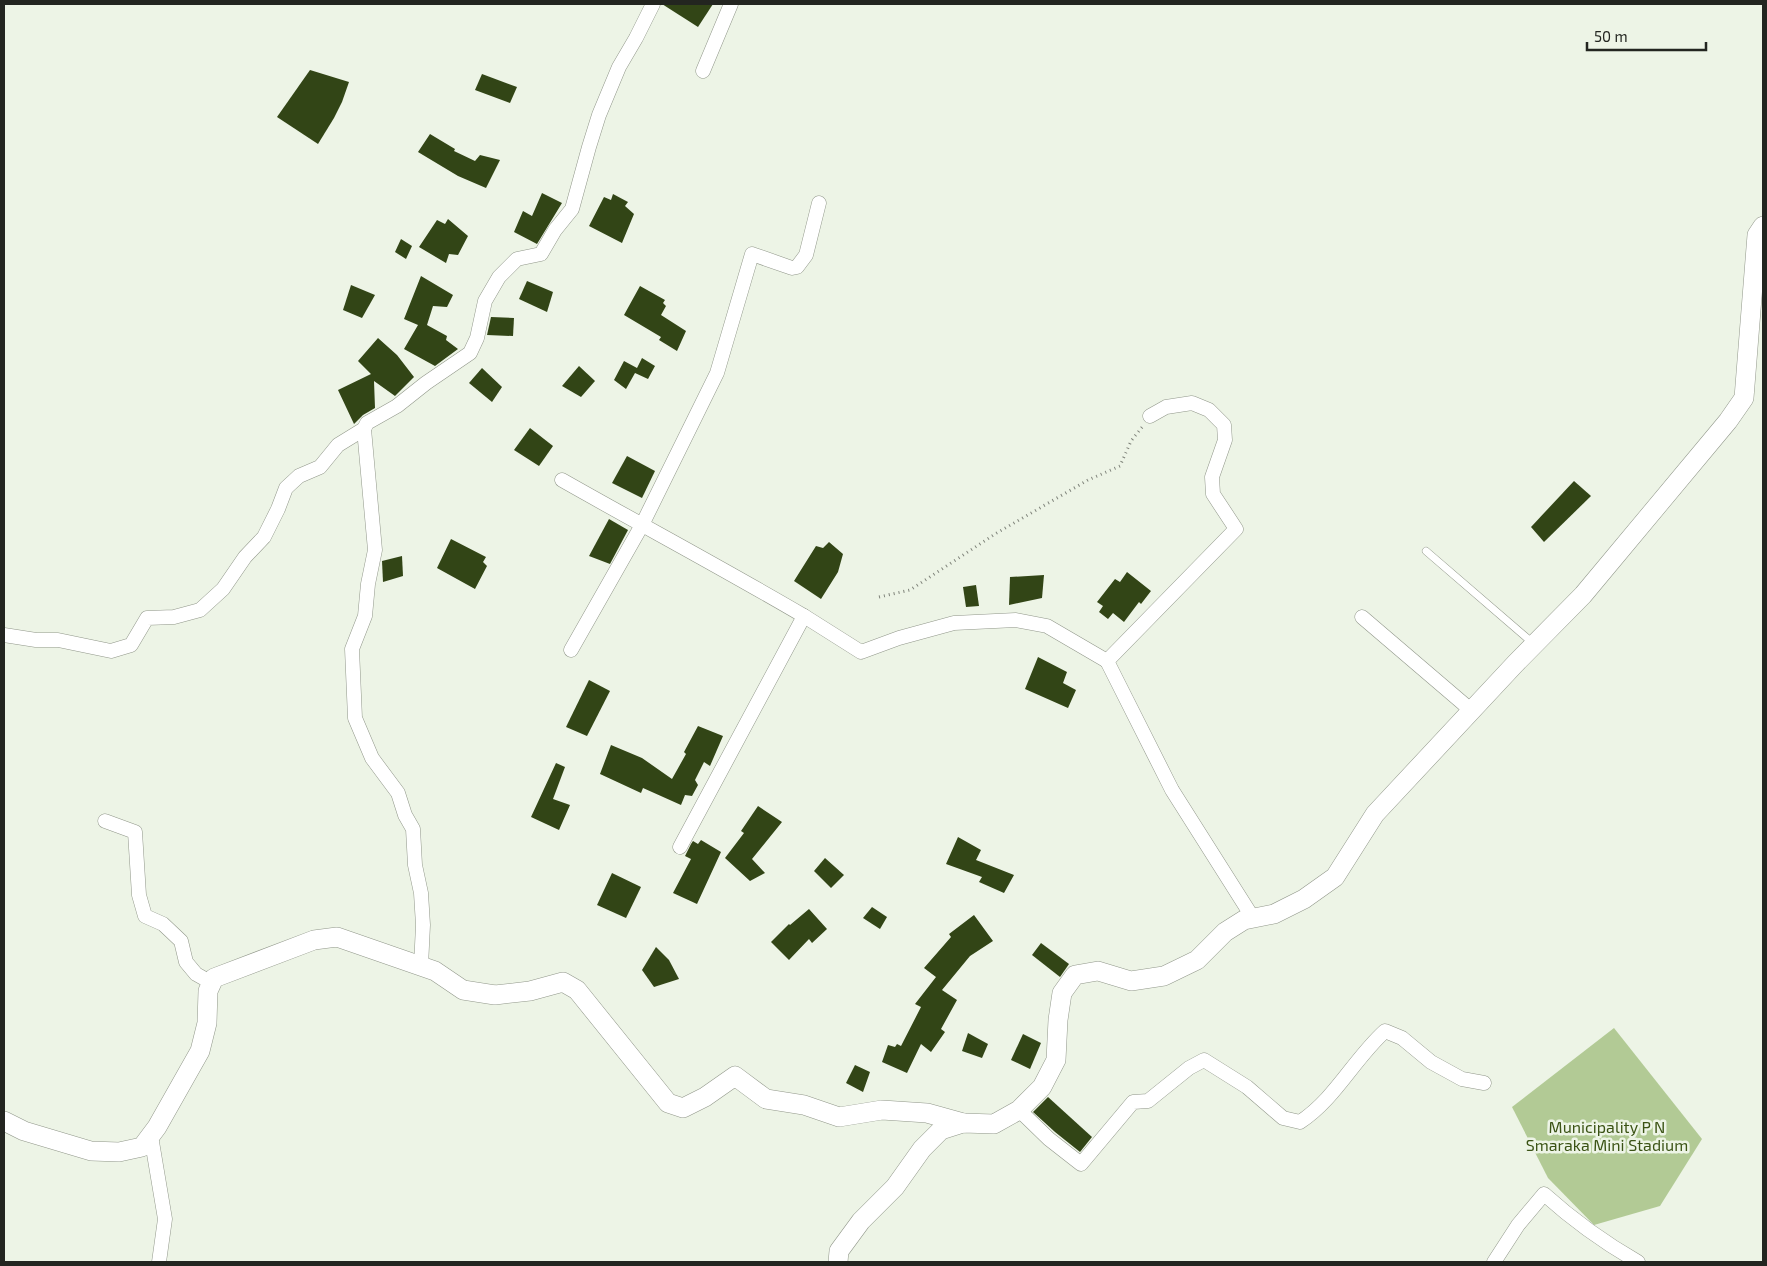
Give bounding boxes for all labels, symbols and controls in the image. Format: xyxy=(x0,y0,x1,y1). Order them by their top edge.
scale bar xyxy=(1587,20,1706,52)
text: 50 m xyxy=(1594,27,1628,45)
park label: Municipality P N Smaraka Mini Stadium xyxy=(1526,1117,1688,1154)

